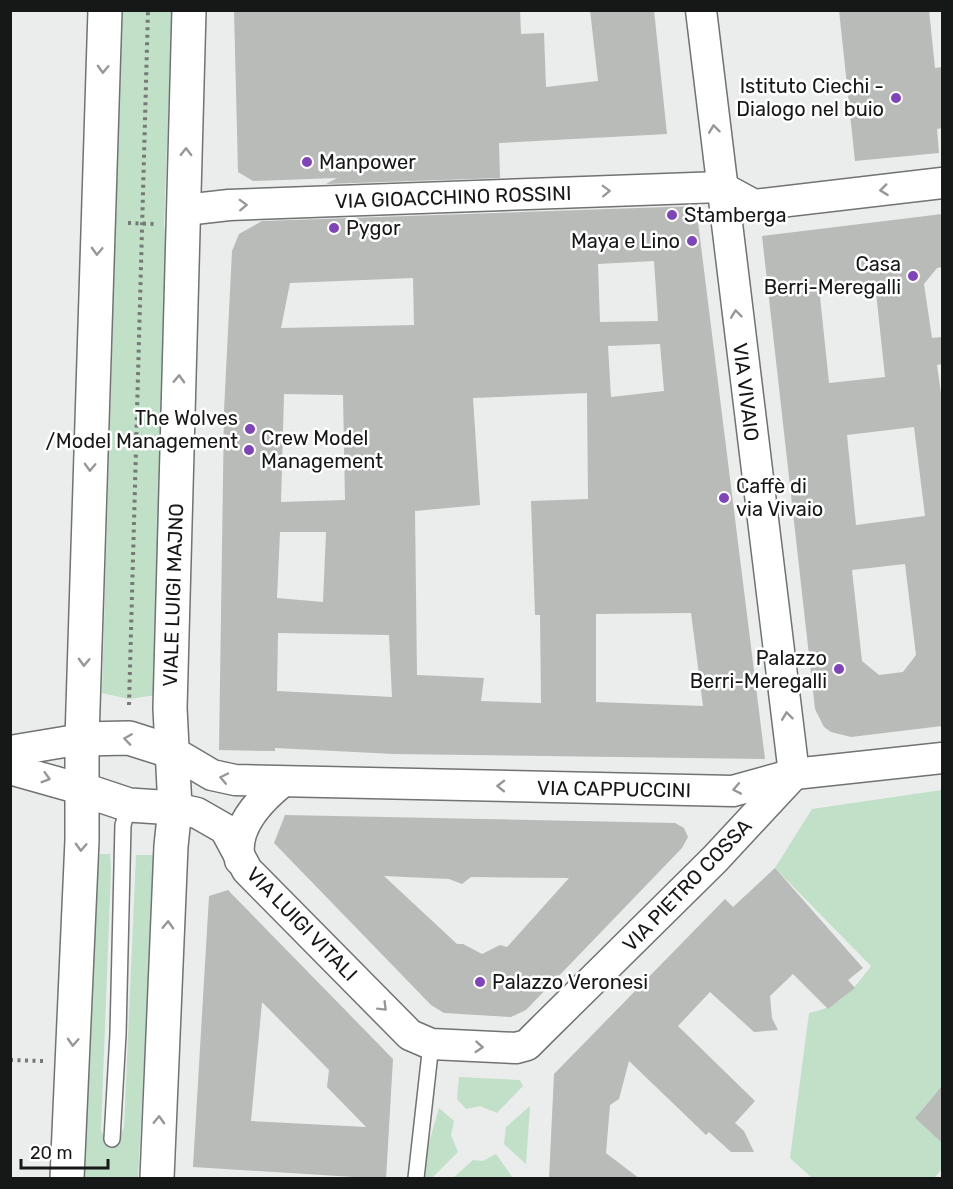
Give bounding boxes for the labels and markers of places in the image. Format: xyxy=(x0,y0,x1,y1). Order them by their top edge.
place label: Istituto Ciechi - Dialogo nel buio xyxy=(736,74,884,121)
marker: Istituto Ciechi - Dialogo nel buio xyxy=(889,91,903,105)
place label: Manpower xyxy=(319,150,416,174)
marker: Manpower xyxy=(300,155,314,169)
place label: Stamberga xyxy=(684,203,787,227)
marker: Stamberga xyxy=(665,208,679,222)
place label: Pygor xyxy=(346,216,401,240)
marker: Pygor xyxy=(327,221,341,235)
place label: Maya e Lino xyxy=(571,229,680,253)
marker: Maya e Lino xyxy=(685,234,699,248)
place label: Casa Berri-Meregalli xyxy=(764,252,901,299)
marker: Casa Berri-Meregalli xyxy=(906,269,920,283)
place label: The Wolves /Model Management xyxy=(45,406,238,453)
marker: The Wolves /Model Management xyxy=(243,422,257,436)
place label: Crew Model Management xyxy=(261,426,383,473)
marker: Crew Model Management xyxy=(242,443,256,457)
place label: Caffè di via Vivaio xyxy=(736,474,823,521)
marker: Caffè di via Vivaio xyxy=(717,491,731,505)
place label: Palazzo Berri-Meregalli xyxy=(690,646,827,693)
marker: Palazzo Berri-Meregalli xyxy=(832,662,846,676)
place label: Palazzo Veronesi xyxy=(492,970,648,994)
marker: Palazzo Veronesi xyxy=(473,975,487,989)

